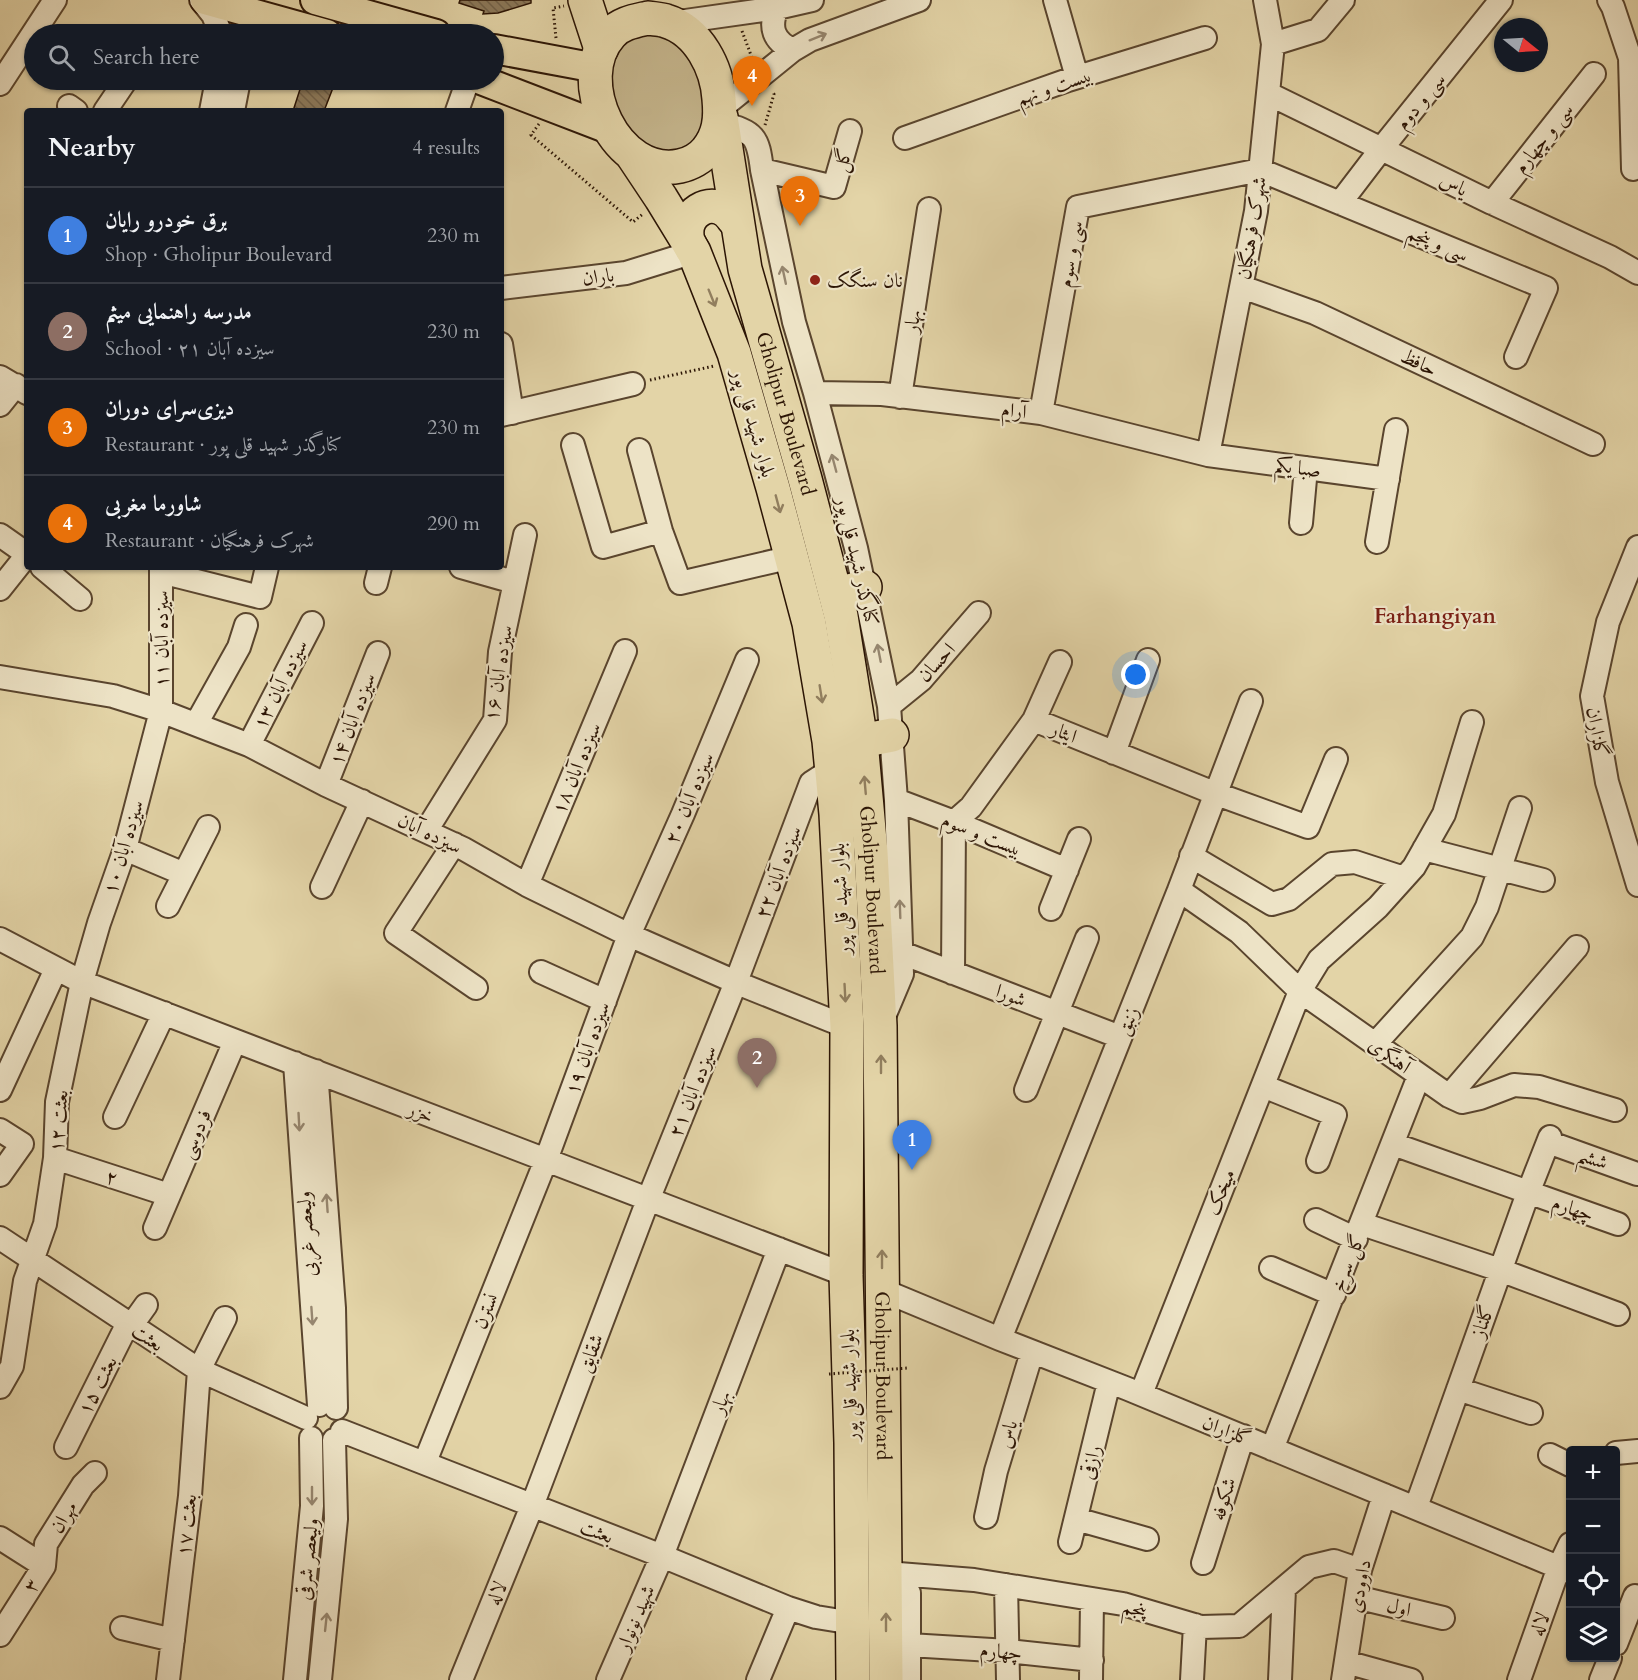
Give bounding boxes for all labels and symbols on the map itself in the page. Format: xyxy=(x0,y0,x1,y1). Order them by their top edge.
north arrow xyxy=(1494,18,1548,72)
one-way arrow xyxy=(808,31,826,42)
pin: 4 xyxy=(732,57,771,106)
street label: بیست و نهم xyxy=(1013,61,1097,117)
street label: سی و دوم xyxy=(1389,67,1455,138)
street label: سی و چهارم xyxy=(1507,97,1583,182)
street label: گل xyxy=(826,145,859,175)
street label: یاس xyxy=(1435,166,1474,203)
street label: شهرک فرهنگیان xyxy=(1230,175,1273,282)
pin: 3 xyxy=(780,176,820,226)
street label: سی و سوم xyxy=(1051,218,1094,290)
street label: سی و پنجم xyxy=(1401,218,1473,273)
street label: باران xyxy=(580,261,616,292)
one-way arrow xyxy=(777,265,789,284)
place label: نان سنگک xyxy=(827,267,903,294)
marker: نان سنگک xyxy=(808,273,822,287)
one-way arrow xyxy=(707,289,718,307)
street label: بهار xyxy=(897,308,928,337)
street label: Gholipur Boulevard xyxy=(750,329,822,499)
street label: حافظ xyxy=(1396,342,1442,383)
street label: بلوار شهید قلی پور xyxy=(724,364,782,481)
street label: آرام xyxy=(999,396,1031,430)
street label: صبا یکم xyxy=(1272,451,1323,489)
one-way arrow xyxy=(828,454,839,473)
street label: کنارگذر شهید قلی پور xyxy=(828,492,886,629)
one-way arrow xyxy=(772,494,784,513)
street label: سیزده آبان ۱۱ xyxy=(148,590,175,688)
district label: Farhangiyan xyxy=(1374,602,1497,631)
street label: سیزده آبان ۱۶ xyxy=(478,623,519,723)
street label: سیزده آبان ۱۳ xyxy=(246,635,314,734)
street label: احسان xyxy=(911,637,962,688)
one-way arrow xyxy=(873,643,884,663)
your location xyxy=(1121,660,1150,689)
street label: سیزده آبان ۱۴ xyxy=(322,669,382,769)
one-way arrow xyxy=(816,684,827,703)
street label: گلزاران xyxy=(1580,705,1615,759)
street label: ایثار xyxy=(1045,714,1081,750)
street label: سیزده آبان ۱۸ xyxy=(545,718,608,818)
street label: سیزده آبان ۲۰ xyxy=(658,748,721,848)
one-way arrow xyxy=(859,776,870,796)
street label: سیزده آبان ‍۱۰ xyxy=(96,797,151,897)
street label: Gholipur Boulevard xyxy=(853,805,890,975)
street label: سیزده آبان xyxy=(393,806,466,861)
street label: بیست و سوم xyxy=(936,806,1026,867)
street label: سیزده آبان ۲۲ xyxy=(748,822,808,922)
street label: بلوار شهید قلی پور xyxy=(824,842,858,958)
one-way arrow xyxy=(895,900,906,920)
street label: شورا xyxy=(992,977,1030,1014)
one-way arrow xyxy=(840,982,851,1002)
street label: سیزده آبان ۱۹ xyxy=(558,998,617,1098)
street label: زنبق xyxy=(1110,1003,1145,1040)
street label: آهنگری xyxy=(1363,1031,1419,1082)
pin: 2 xyxy=(738,1038,777,1088)
street label: سیزده آبان ۲۱ xyxy=(662,1041,723,1141)
one-way arrow xyxy=(875,1054,886,1074)
street label: بعثت ۱۲ xyxy=(42,1089,75,1153)
street label: خزر xyxy=(402,1095,438,1130)
street label: فردوسی xyxy=(173,1105,219,1163)
one-way arrow xyxy=(293,1111,304,1131)
pin: 1 xyxy=(892,1120,932,1170)
street label: ششم xyxy=(1572,1141,1612,1182)
street label: ۲ xyxy=(102,1163,122,1192)
street label: میخک xyxy=(1199,1165,1242,1219)
street label: چهارم xyxy=(1547,1189,1597,1232)
street label: ولیعصر غربی xyxy=(290,1190,324,1278)
one-way arrow xyxy=(321,1194,332,1214)
street label: گل سرخ xyxy=(1324,1230,1375,1298)
one-way arrow xyxy=(876,1249,888,1269)
street label: نسترن xyxy=(466,1289,505,1333)
street label: Gholipur Boulevard xyxy=(868,1291,897,1461)
street label: گلناز xyxy=(1463,1301,1501,1343)
one-way arrow xyxy=(307,1306,318,1326)
street label: بعثت xyxy=(126,1317,169,1358)
street label: بلوار شهید قلی پور xyxy=(834,1329,866,1443)
street label: شقایق xyxy=(571,1330,610,1376)
street label: بعثت ۱۵ xyxy=(71,1351,124,1419)
street label: بهار xyxy=(703,1387,737,1420)
street label: گلزاران xyxy=(1198,1408,1255,1452)
street label: یاس xyxy=(991,1416,1025,1451)
street label: رازقی xyxy=(1073,1442,1108,1482)
street label: شکوفه xyxy=(1204,1474,1243,1524)
one-way arrow xyxy=(306,1486,318,1506)
street label: بعثت ۱۷ xyxy=(170,1493,203,1558)
street label: مهران xyxy=(43,1496,84,1538)
street label: بعثت xyxy=(576,1513,617,1550)
street label: ولیعصر شرقی xyxy=(290,1517,325,1602)
street label: داوودی xyxy=(1341,1557,1378,1615)
street label: ۳ xyxy=(17,1573,46,1597)
street label: لاله xyxy=(479,1577,513,1609)
street label: شهید نونوار xyxy=(609,1581,661,1657)
street label: پنجم xyxy=(1118,1592,1152,1630)
street label: اول xyxy=(1384,1592,1414,1623)
street label: لاله xyxy=(1523,1608,1556,1640)
one-way arrow xyxy=(321,1612,332,1632)
one-way arrow xyxy=(880,1612,892,1632)
street label: چهارم xyxy=(978,1636,1023,1671)

